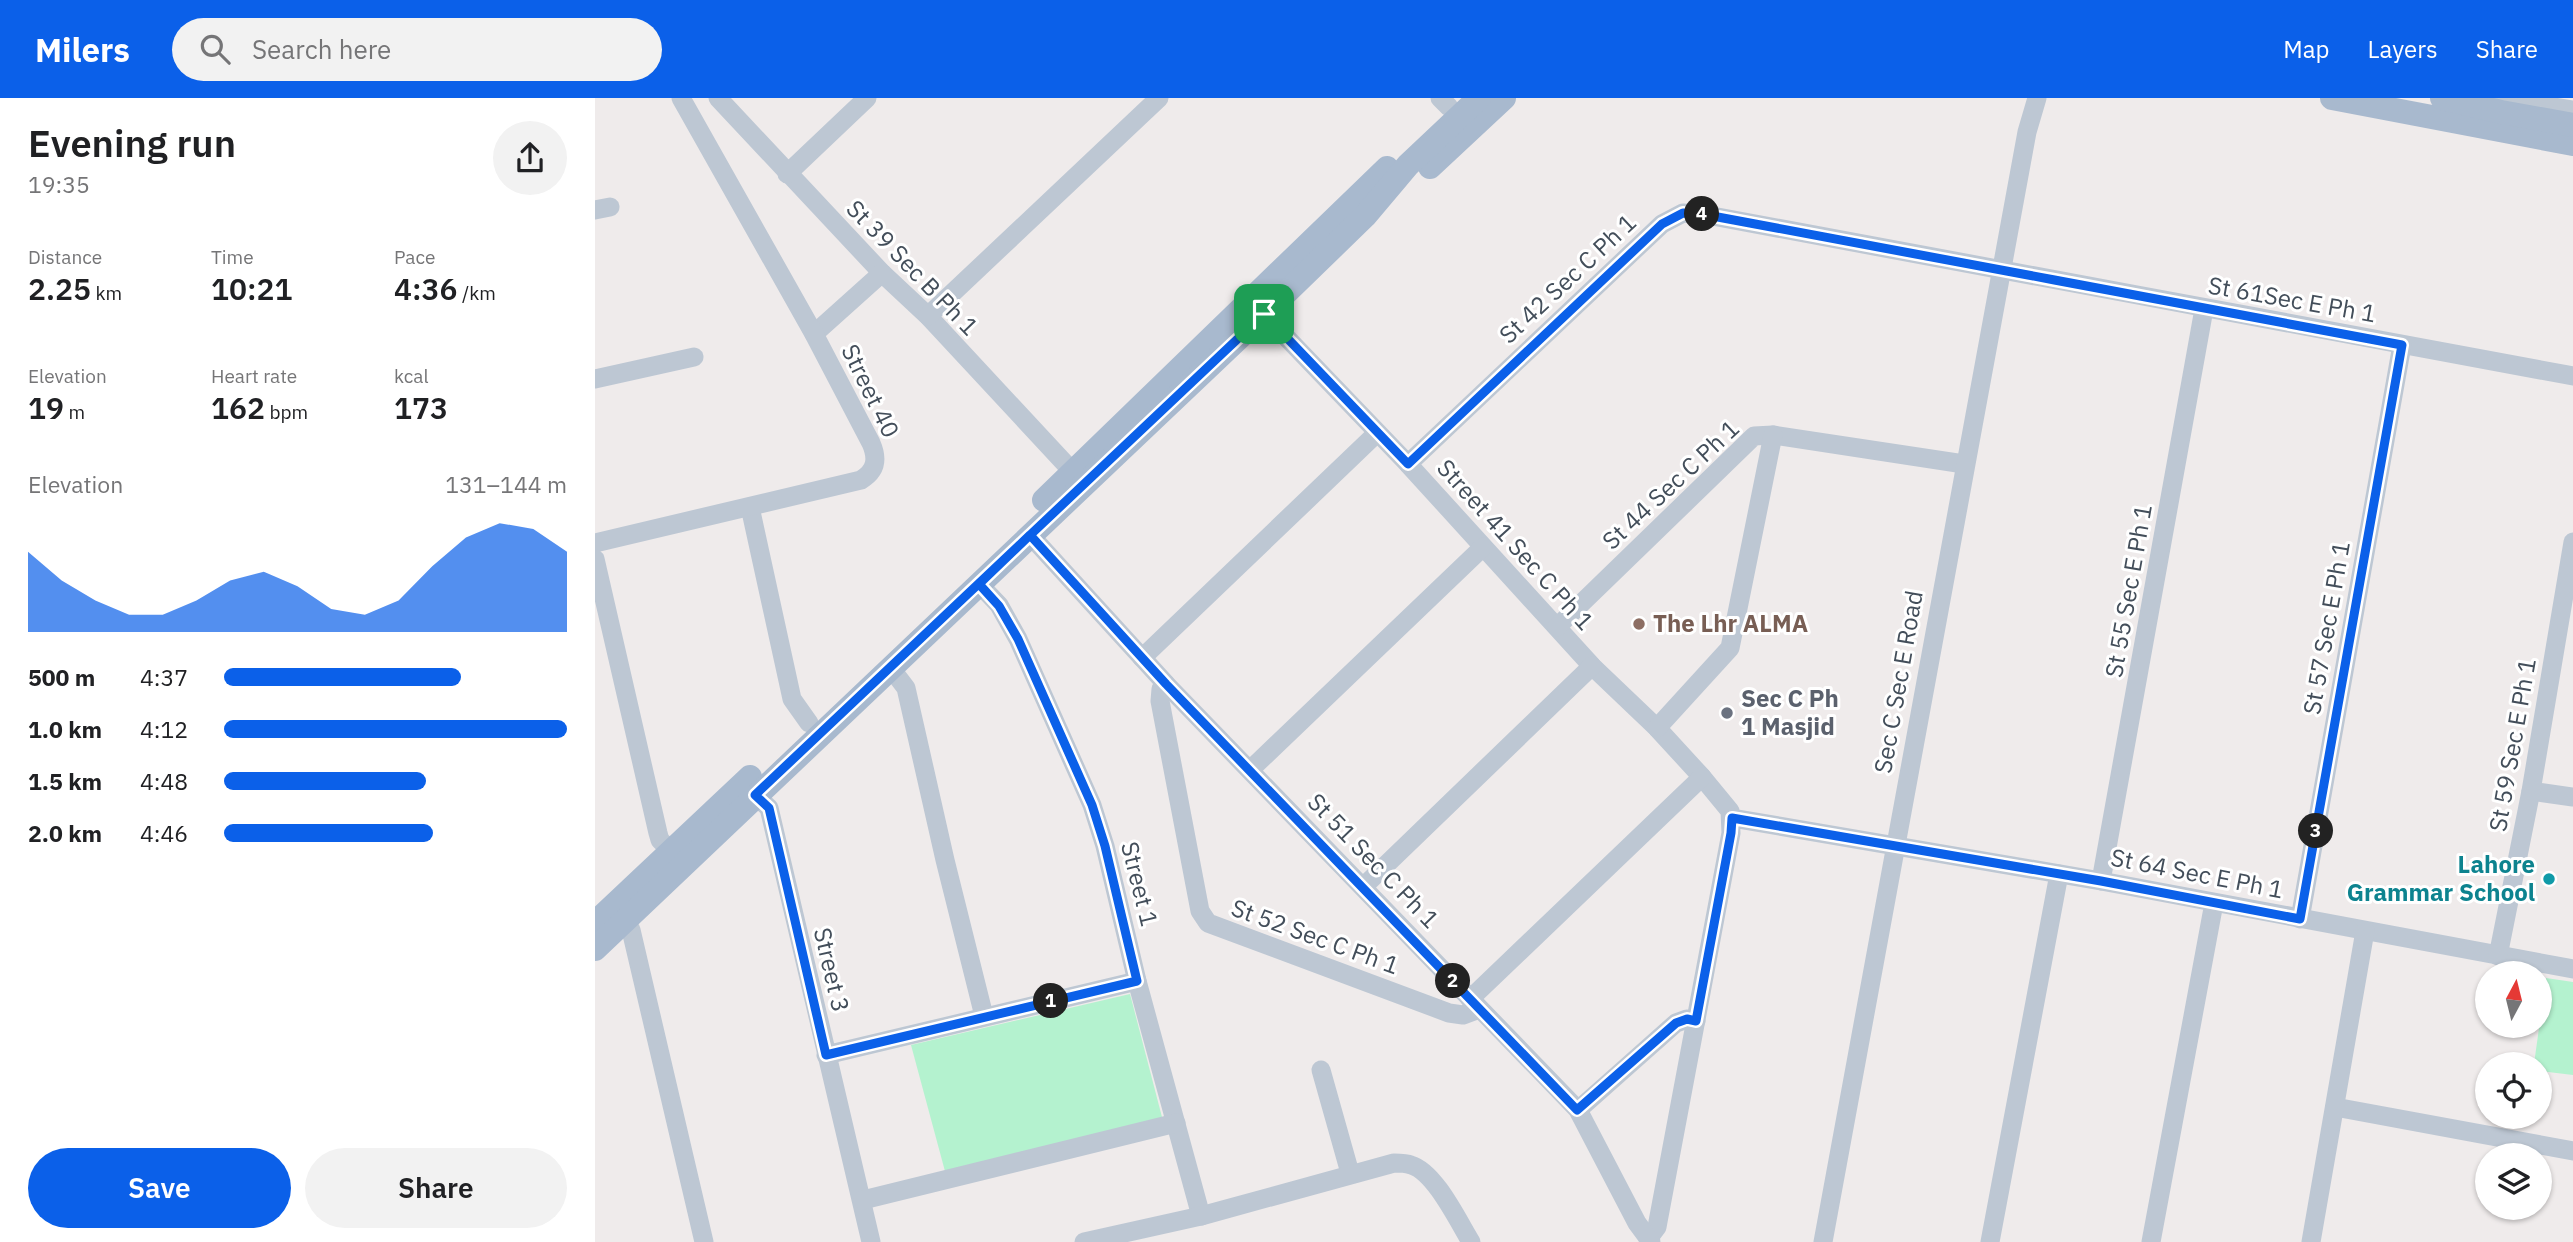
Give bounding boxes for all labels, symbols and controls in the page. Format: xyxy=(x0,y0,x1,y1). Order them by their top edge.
search box xyxy=(172,18,662,81)
text: Milers xyxy=(35,28,130,71)
icon: search xyxy=(196,30,234,68)
text: Search here xyxy=(252,32,391,66)
text: Map xyxy=(2283,33,2330,65)
text: Layers xyxy=(2368,33,2438,65)
text: Share xyxy=(2476,33,2538,65)
text: Evening run xyxy=(28,118,236,167)
button: share xyxy=(493,121,567,195)
text: 19:35 xyxy=(28,169,90,199)
street label: St 39 Sec B Ph 1 xyxy=(840,193,986,342)
pin: 4 xyxy=(1685,197,1719,232)
text: 4 xyxy=(1696,201,1707,225)
street label: St 42 Sec C Ph 1 xyxy=(1492,206,1643,350)
text: Distance xyxy=(28,245,102,269)
text: Time xyxy=(211,245,254,269)
text: Pace xyxy=(394,245,435,269)
text: 2.25 xyxy=(28,269,91,308)
text: 10:21 xyxy=(211,269,293,308)
text: 4:36 xyxy=(394,269,458,308)
street label: St 61Sec E Ph 1 xyxy=(2206,269,2378,329)
text: km xyxy=(91,281,122,305)
text: /km xyxy=(458,281,496,305)
pin xyxy=(1234,284,1294,344)
icon: arrive xyxy=(1245,295,1283,333)
street label: Street 40 xyxy=(835,338,907,443)
text: Elevation xyxy=(28,364,107,388)
text: Heart rate xyxy=(211,364,297,388)
text: kcal xyxy=(394,364,429,388)
text: 19 xyxy=(28,388,64,427)
text: 162 xyxy=(211,388,265,427)
text: 173 xyxy=(394,388,448,427)
text: m xyxy=(64,400,85,424)
text: bpm xyxy=(265,400,308,424)
street label: St 44 Sec C Ph 1 xyxy=(1595,412,1746,556)
street label: Street 41 Sec C Ph 1 xyxy=(1430,452,1601,637)
text: Elevation xyxy=(28,469,123,499)
text: 131–144 m xyxy=(445,469,567,499)
street label: St 55 Sec E Ph 1 xyxy=(2097,502,2159,680)
street label: St 57 Sec E Ph 1 xyxy=(2295,539,2357,717)
street label: Sec C Sec E Road xyxy=(1866,588,1930,776)
place label: The Lhr ALMA xyxy=(1653,607,1808,639)
marker: The Lhr ALMA xyxy=(1631,616,1647,632)
street label: St 59 Sec E Ph 1 xyxy=(2481,656,2543,834)
text: 500 m xyxy=(28,662,95,692)
text: 4:37 xyxy=(140,662,188,692)
place label: Sec C Ph 1 Masjid xyxy=(1741,682,1839,742)
marker: Sec C Ph 1 Masjid xyxy=(1719,705,1735,721)
text: 1.0 km xyxy=(28,714,102,744)
text: 4:12 xyxy=(140,714,188,744)
text: 1.5 km xyxy=(28,766,102,796)
text: 4:48 xyxy=(140,766,188,796)
street label: St 51 Sec C Ph 1 xyxy=(1301,786,1446,935)
pin: 3 xyxy=(2299,814,2333,848)
text: 2.0 km xyxy=(28,818,102,848)
text: 4:46 xyxy=(140,818,188,848)
text: 3 xyxy=(2310,818,2321,842)
street label: Street 1 xyxy=(1114,838,1166,929)
street label: St 64 Sec E Ph 1 xyxy=(2108,841,2286,905)
place label: Lahore Grammar School xyxy=(2347,848,2535,908)
marker: Lahore Grammar School xyxy=(2541,871,2557,887)
street label: St 52 Sec C Ph 1 xyxy=(1227,891,1404,981)
street label: Street 3 xyxy=(807,924,857,1015)
north arrow xyxy=(2475,961,2551,1038)
map controls xyxy=(2475,961,2552,1220)
pin: 2 xyxy=(1435,964,1471,998)
text: 2 xyxy=(1447,968,1458,992)
pin: 1 xyxy=(1033,984,1069,1018)
text: 1 xyxy=(1045,988,1056,1012)
button: locate xyxy=(2475,1052,2552,1129)
button: layers xyxy=(2475,1143,2552,1220)
button: Save xyxy=(28,1148,291,1228)
button: Share xyxy=(305,1148,567,1228)

